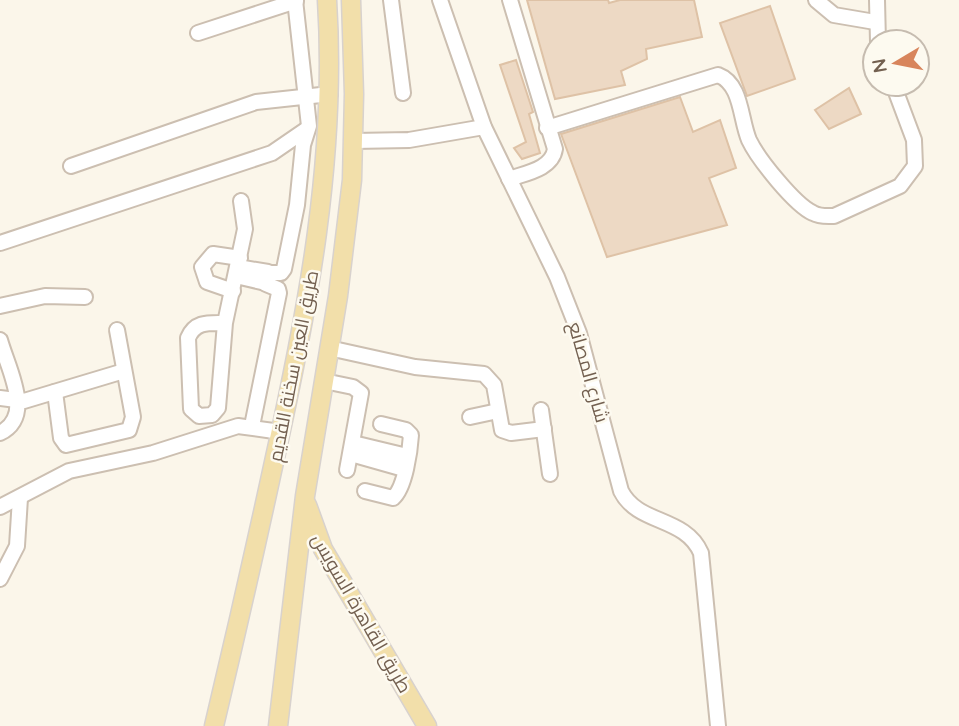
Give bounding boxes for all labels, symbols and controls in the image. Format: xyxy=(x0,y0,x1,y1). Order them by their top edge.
north arrow xyxy=(861,28,931,98)
text: N xyxy=(866,57,892,75)
street label: طريق العين سخنة القديم xyxy=(263,268,325,464)
street label: شارع المصانع xyxy=(561,319,615,426)
street label: طريق القاهرة السويس xyxy=(306,529,417,698)

